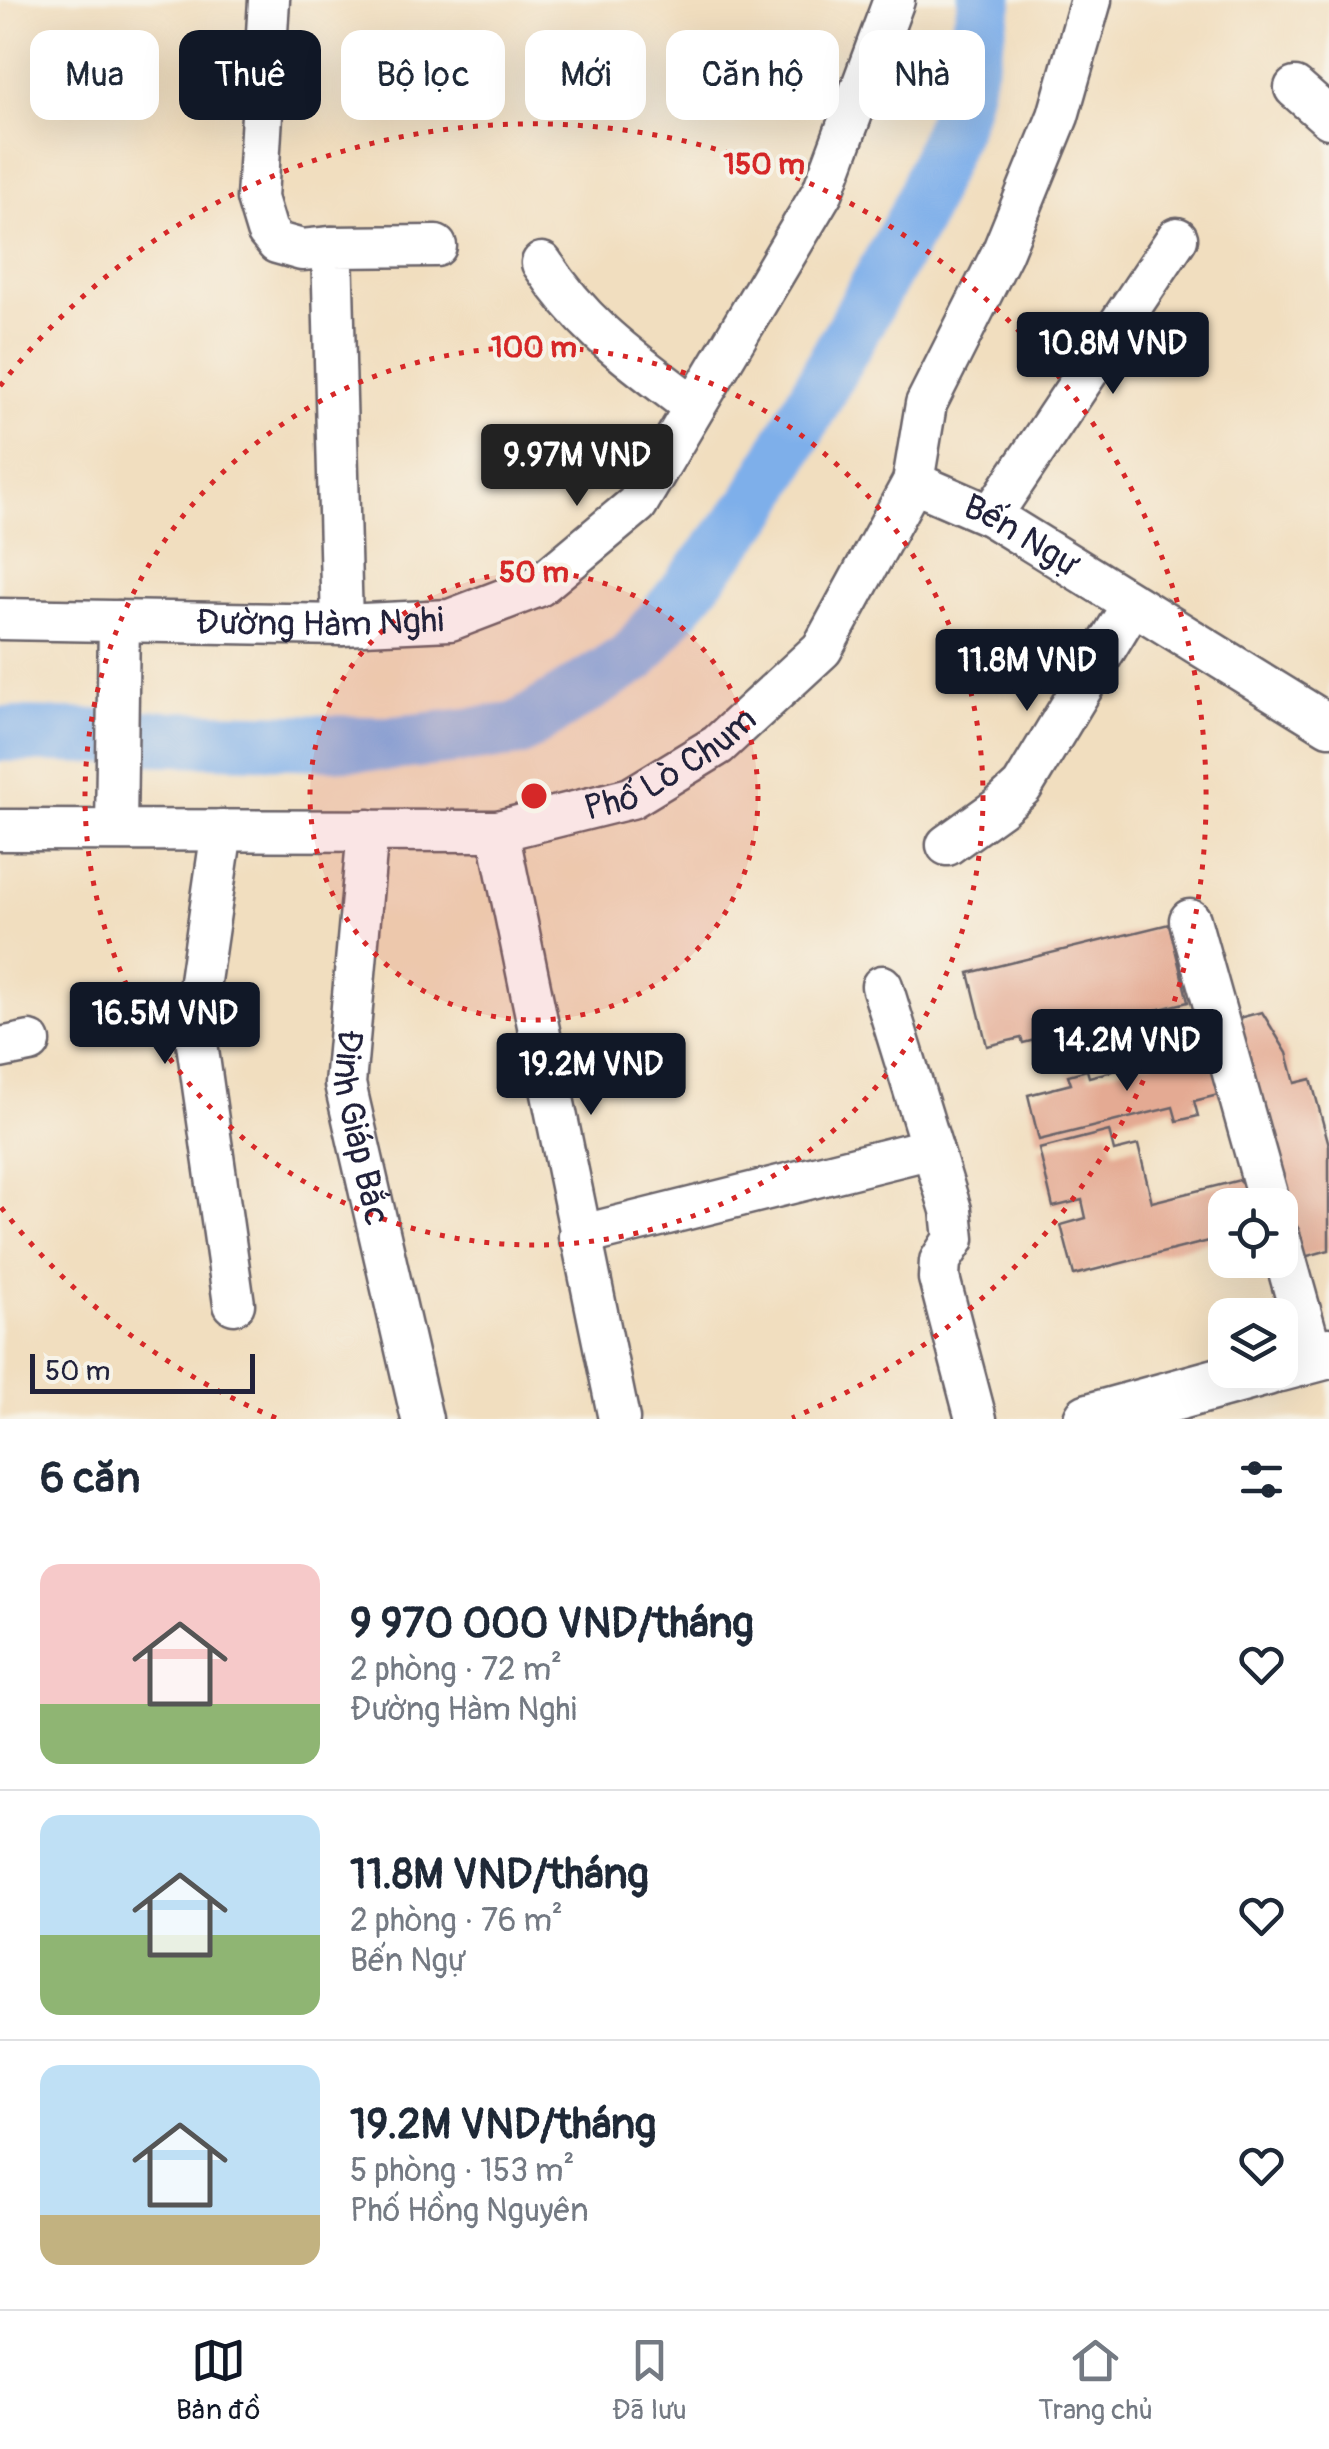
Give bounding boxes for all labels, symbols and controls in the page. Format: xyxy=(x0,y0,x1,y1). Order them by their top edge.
chip: Mua xyxy=(30,30,159,120)
chip: Thuê xyxy=(179,30,321,120)
chip: Bộ lọc xyxy=(341,30,505,120)
chip: Mới xyxy=(525,30,646,120)
chip: Căn hộ xyxy=(666,30,839,120)
chip: Nhà xyxy=(859,30,985,120)
text: 150 m xyxy=(723,146,805,183)
pin: 10.8M VND xyxy=(999,312,1227,397)
text: 10.8M VND xyxy=(1039,324,1187,364)
text: 100 m xyxy=(491,329,577,366)
pin: 9.97M VND xyxy=(463,424,691,509)
text: 9.97M VND xyxy=(503,436,651,476)
street label: Bến Ngự xyxy=(957,485,1089,588)
text: 50 m xyxy=(499,554,569,591)
street label: Đường Hàm Nghi xyxy=(196,598,445,647)
pin: 11.8M VND xyxy=(913,629,1141,714)
text: 11.8M VND xyxy=(957,641,1097,681)
street label: Phố Lò Chum xyxy=(580,698,766,831)
centre of rings xyxy=(516,778,552,814)
pin: 16.5M VND xyxy=(51,982,279,1067)
text: 16.5M VND xyxy=(92,994,238,1034)
pin: 14.2M VND xyxy=(1013,1009,1241,1094)
text: 14.2M VND xyxy=(1054,1021,1200,1061)
street label: Đinh Giáp Bắc xyxy=(322,1028,399,1230)
pin: 19.2M VND xyxy=(477,1033,705,1118)
text: 19.2M VND xyxy=(519,1045,663,1085)
map controls xyxy=(1208,1188,1298,1388)
button: locate xyxy=(1208,1188,1298,1278)
button: layers xyxy=(1208,1298,1298,1388)
scale bar xyxy=(30,1349,255,1394)
text: 50 m xyxy=(45,1354,110,1389)
icon: filters xyxy=(1234,1452,1289,1507)
text: 6 căn xyxy=(40,1453,140,1505)
text: 9 970 000 VND/tháng xyxy=(350,1598,754,1650)
icon: home xyxy=(120,1604,240,1724)
icon: heart xyxy=(1234,1637,1289,1692)
text: 2 phòng · 72 m² xyxy=(350,1650,562,1690)
text: Đường Hàm Nghi xyxy=(350,1690,577,1730)
text: 11.8M VND/tháng xyxy=(350,1849,649,1901)
icon: home xyxy=(120,1855,240,1975)
icon: heart xyxy=(1234,1888,1289,1943)
text: 2 phòng · 76 m² xyxy=(350,1901,563,1941)
text: Bến Ngự xyxy=(350,1941,468,1981)
text: 19.2M VND/tháng xyxy=(350,2099,656,2151)
icon: home xyxy=(120,2105,240,2225)
icon: heart xyxy=(1234,2138,1289,2193)
text: 5 phòng · 153 m² xyxy=(350,2151,574,2191)
text: Phố Hồng Nguyên xyxy=(350,2191,589,2231)
tab: Bản đồ xyxy=(176,2333,260,2428)
tab: Đã lưu xyxy=(612,2333,687,2428)
tab: Trang chủ xyxy=(1038,2333,1153,2428)

